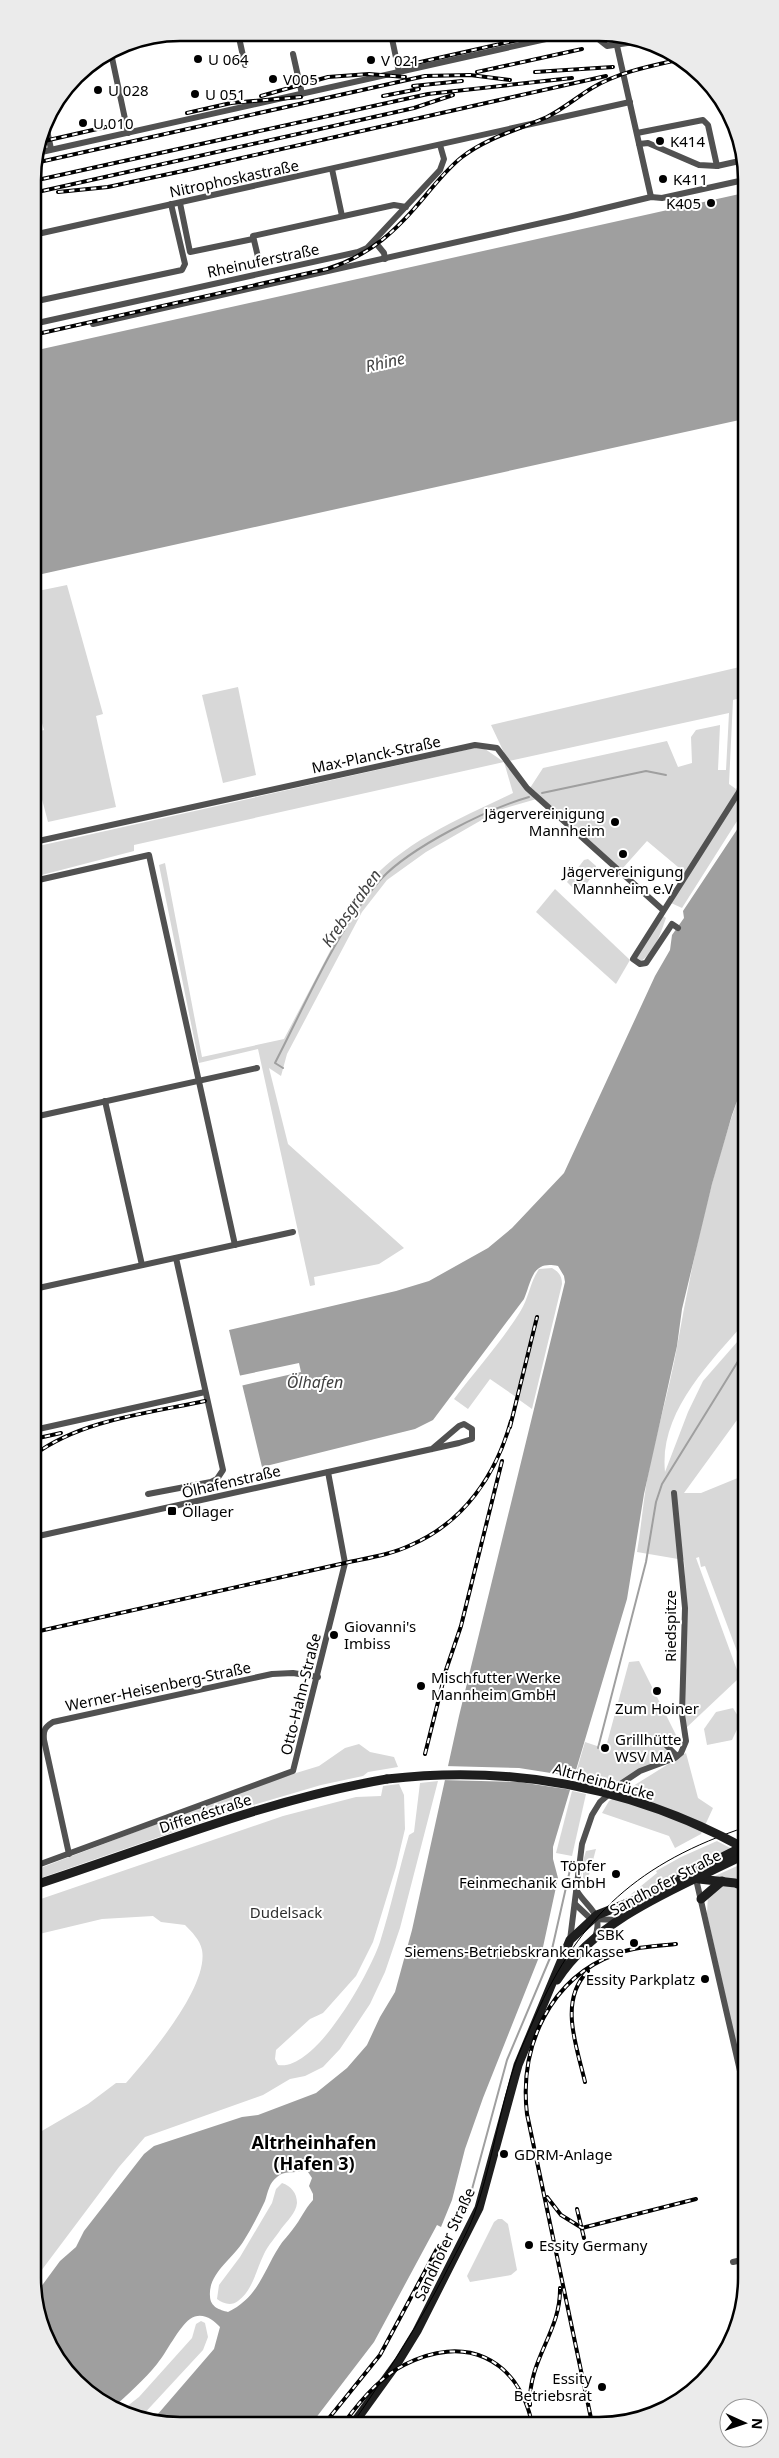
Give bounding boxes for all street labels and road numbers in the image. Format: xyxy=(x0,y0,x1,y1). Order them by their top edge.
street label: Nitrophoskastraße xyxy=(168,155,300,201)
street label: Rheinuferstraße xyxy=(205,238,321,282)
street label: Max-Planck-Straße xyxy=(310,731,442,777)
street label: Ölhafenstraße xyxy=(180,1460,282,1502)
street label: Riedspitze xyxy=(660,1590,680,1662)
street label: Otto-Hahn-Straße xyxy=(275,1631,325,1757)
street label: Werner-Heisenberg-Straße xyxy=(63,1657,253,1715)
street label: Altrheinbrücke xyxy=(551,1758,657,1804)
street label: Diffenéstraße xyxy=(156,1789,254,1837)
street label: Sandhofer Straße xyxy=(606,1844,724,1920)
street label: Sandhofer Straße xyxy=(409,2184,479,2304)

